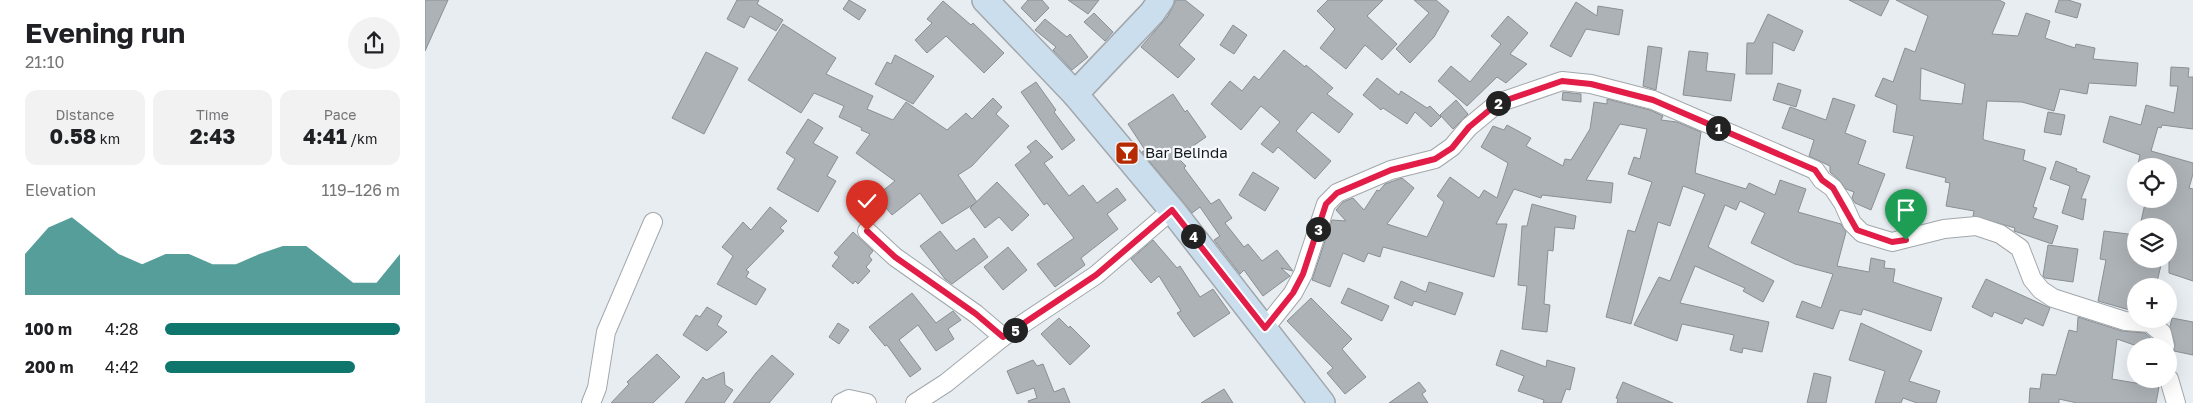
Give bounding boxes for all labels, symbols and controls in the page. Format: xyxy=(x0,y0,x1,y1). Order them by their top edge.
text: Evening run xyxy=(25,16,185,49)
button: share xyxy=(348,17,400,69)
text: 21:10 xyxy=(25,52,65,72)
pin: 2 xyxy=(1485,90,1511,116)
text: 2 xyxy=(1494,95,1503,112)
text: Distance xyxy=(55,106,114,123)
text: Time xyxy=(196,106,229,123)
text: Pace xyxy=(324,106,357,123)
pin: 1 xyxy=(1705,116,1731,140)
text: 1 xyxy=(1715,120,1722,137)
text: 0.58 xyxy=(50,123,96,149)
text: 2:43 xyxy=(190,123,235,149)
text: 4:41 xyxy=(303,123,347,149)
text: km xyxy=(96,130,120,147)
text: /km xyxy=(347,130,377,147)
bar icon: Bar Belinda xyxy=(1114,140,1140,166)
place label: Bar Belinda xyxy=(1145,143,1228,161)
map controls xyxy=(2127,158,2177,388)
button: locate xyxy=(2127,158,2177,208)
text: Elevation xyxy=(25,180,96,200)
text: 119–126 m xyxy=(321,180,400,200)
pin xyxy=(846,180,888,231)
icon: check xyxy=(853,187,881,215)
pin xyxy=(1885,189,1927,240)
icon: arrive xyxy=(1892,196,1920,224)
pin: 3 xyxy=(1305,216,1331,242)
button: layers xyxy=(2127,218,2177,268)
text: 3 xyxy=(1314,221,1323,238)
pin: 4 xyxy=(1181,224,1205,248)
text: 4 xyxy=(1189,228,1198,245)
button: + xyxy=(2127,278,2177,328)
pin: 5 xyxy=(1003,318,1027,342)
text: 100 m xyxy=(25,319,72,339)
text: 4:28 xyxy=(105,319,139,339)
text: 5 xyxy=(1011,322,1020,339)
button: − xyxy=(2127,338,2177,388)
text: 200 m xyxy=(25,357,74,377)
text: 4:42 xyxy=(105,357,139,377)

